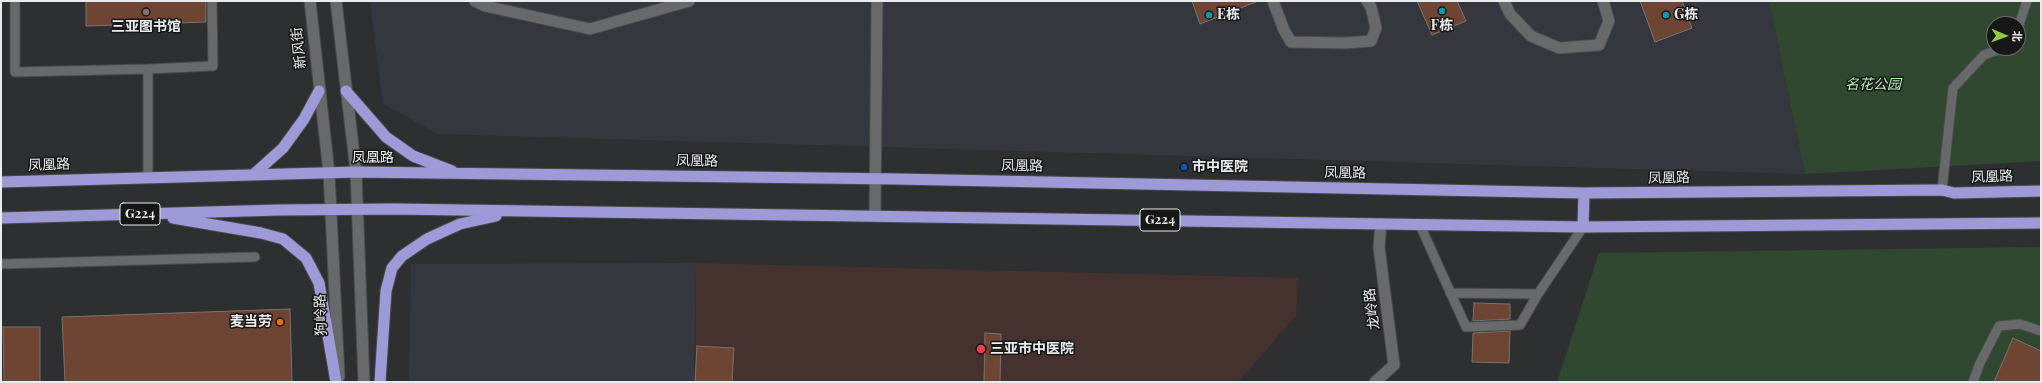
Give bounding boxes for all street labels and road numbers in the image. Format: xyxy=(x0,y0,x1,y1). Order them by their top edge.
street label: 新风街 xyxy=(288,26,310,70)
street label: 凤凰路 xyxy=(352,150,394,166)
street label: 凤凰路 xyxy=(676,152,718,170)
street label: 凤凰路 xyxy=(28,156,70,174)
street label: 凤凰路 xyxy=(1001,157,1043,175)
street label: 凤凰路 xyxy=(1324,164,1366,182)
street label: 凤凰路 xyxy=(1971,168,2013,186)
street label: 凤凰路 xyxy=(1648,169,1690,187)
road number: G224 xyxy=(120,203,160,225)
road number: G224 xyxy=(1140,209,1180,231)
street label: 龙岭路 xyxy=(1361,287,1383,331)
street label: 狗岭路 xyxy=(312,294,330,336)

